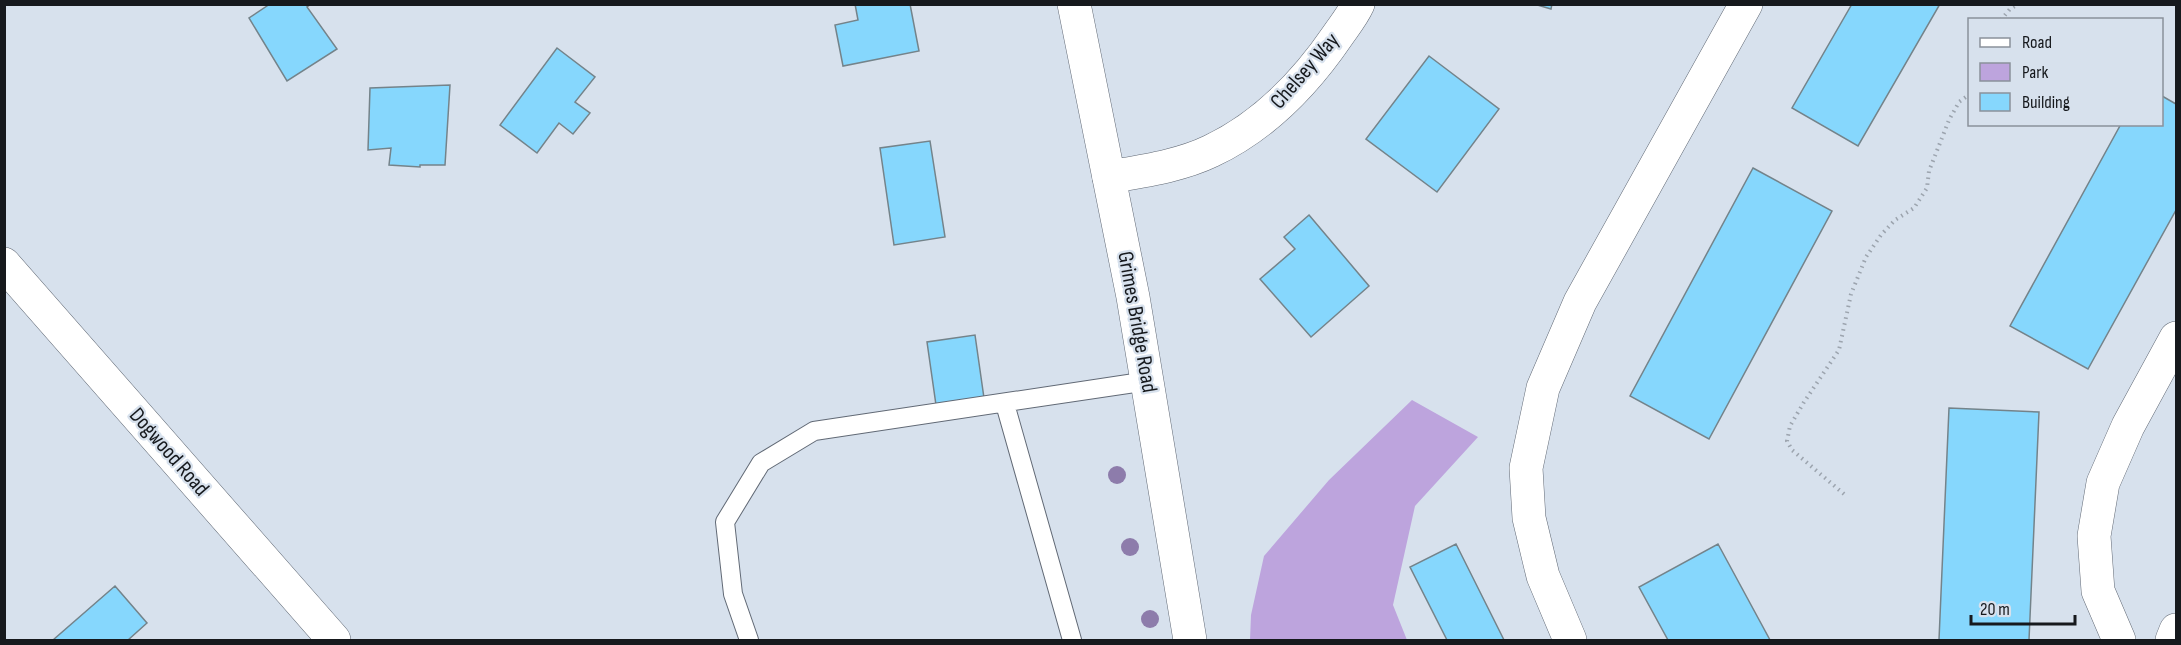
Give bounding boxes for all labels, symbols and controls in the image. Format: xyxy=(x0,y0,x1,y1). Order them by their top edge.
legend xyxy=(1968,18,2163,126)
street label: Chelsey Way xyxy=(1265,27,1346,115)
text: Road xyxy=(2022,32,2052,53)
text: Park xyxy=(2022,62,2048,83)
text: Building xyxy=(2022,92,2070,113)
street label: Grimes Bridge Road xyxy=(1111,249,1163,395)
street label: Dogwood Road xyxy=(123,402,215,502)
scale bar xyxy=(1971,588,2074,626)
text: 20 m xyxy=(1980,599,2010,620)

